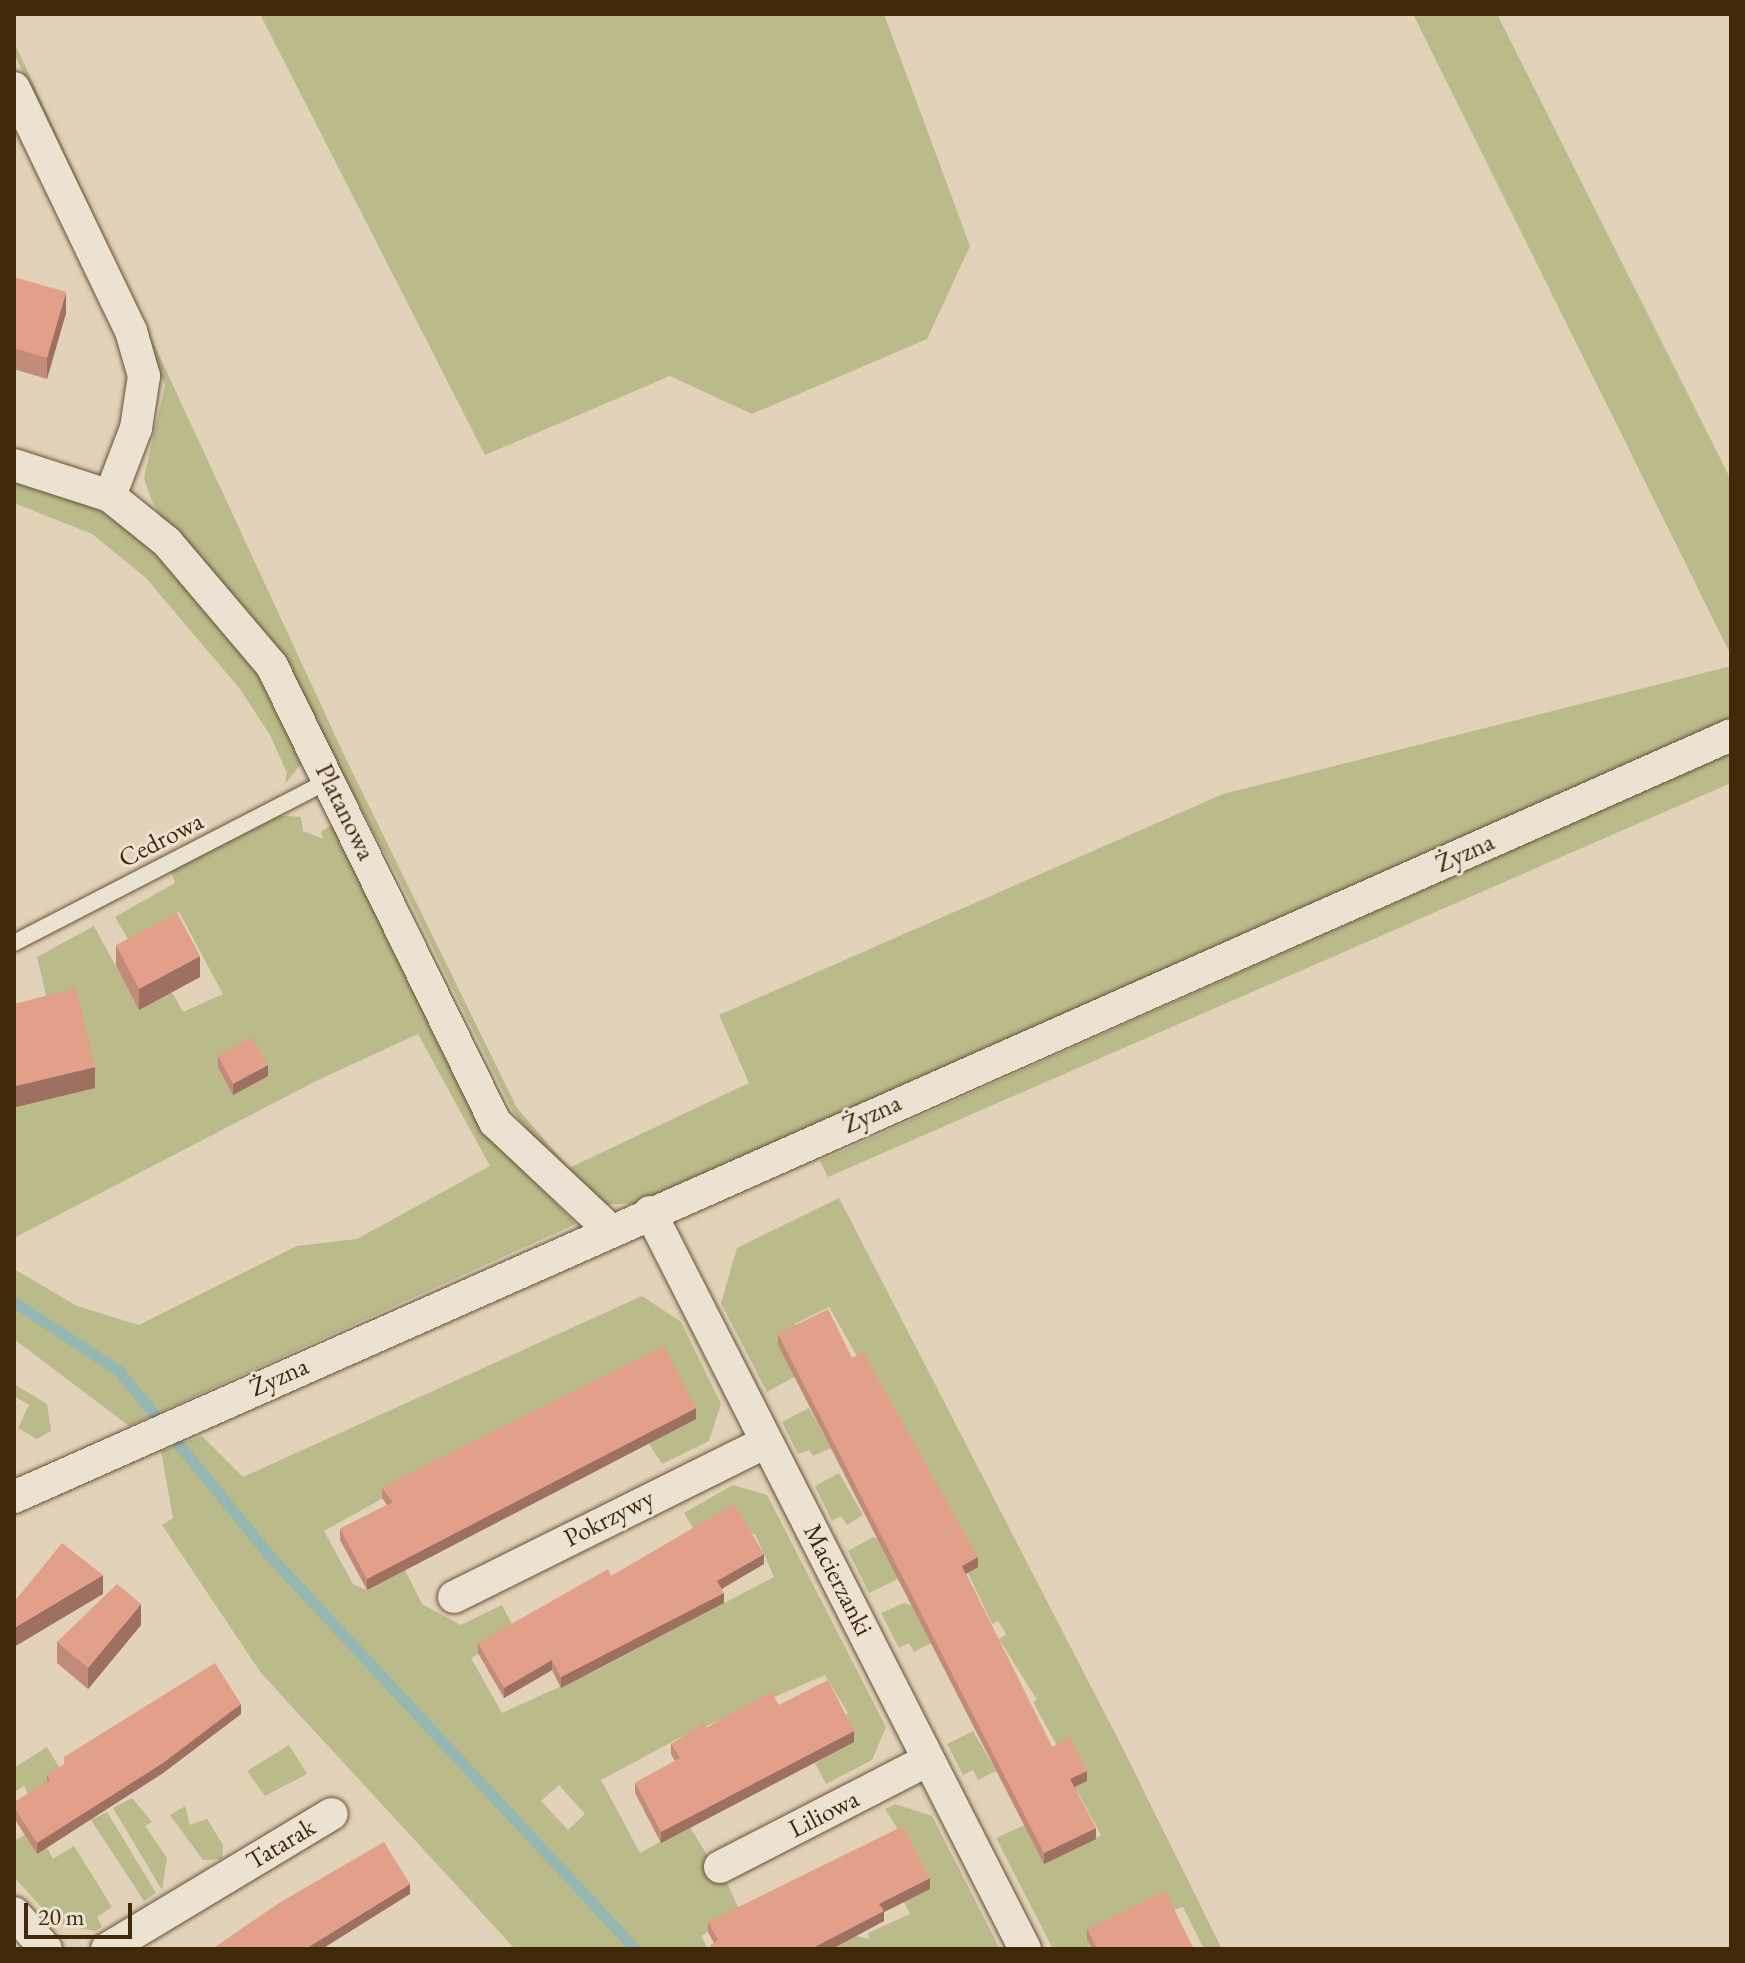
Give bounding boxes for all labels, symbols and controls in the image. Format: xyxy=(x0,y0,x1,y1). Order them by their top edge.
street label: Platanowa xyxy=(308,759,382,865)
street label: Cedrowa xyxy=(114,806,208,874)
street label: Żyzna xyxy=(1431,826,1499,880)
street label: Żyzna xyxy=(838,1087,906,1141)
street label: Żyzna xyxy=(245,1350,313,1404)
street label: Pokrzywy xyxy=(559,1482,659,1554)
street label: Macierzanki xyxy=(797,1519,879,1641)
street label: Liliowa xyxy=(784,1783,864,1845)
street label: Tatarak xyxy=(241,1811,321,1877)
scale bar xyxy=(28,1887,136,1937)
text: 20 m xyxy=(38,1901,85,1932)

